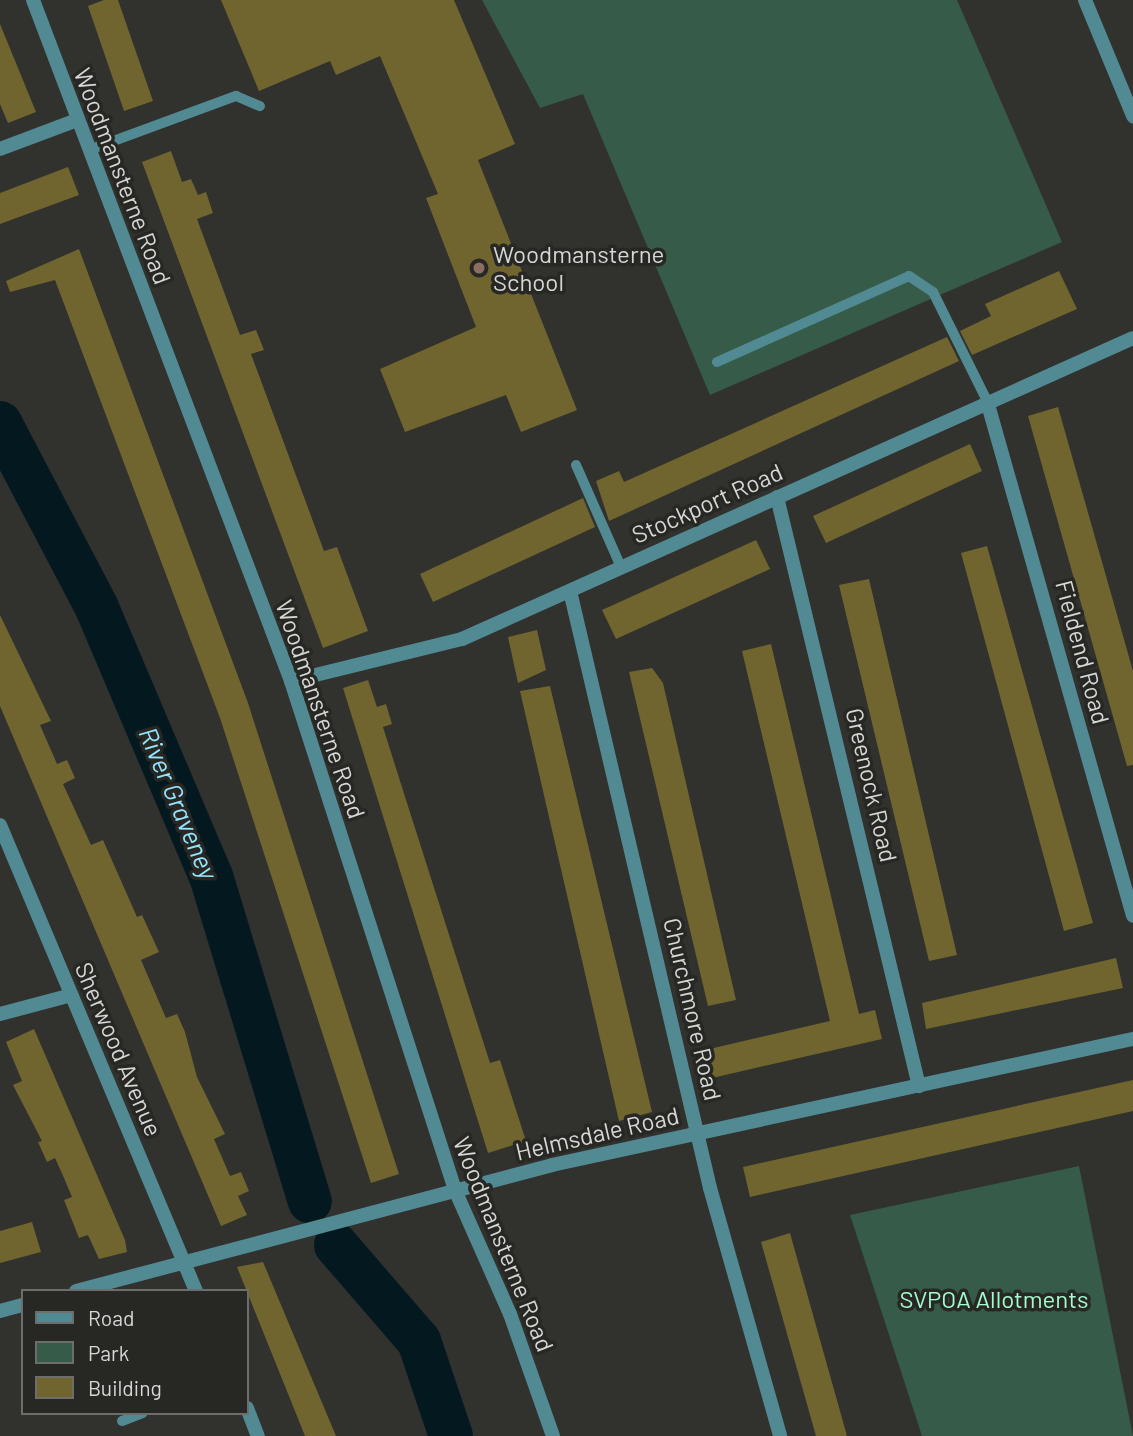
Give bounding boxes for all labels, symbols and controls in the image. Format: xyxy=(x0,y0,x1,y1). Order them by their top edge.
street label: Woodmansterne Road xyxy=(69,64,177,288)
place label: Woodmansterne School xyxy=(493,240,664,296)
marker: Woodmansterne School xyxy=(471,260,487,276)
street label: Stockport Road xyxy=(627,457,787,549)
street label: Fieldend Road xyxy=(1050,577,1116,727)
street label: Woodmansterne Road xyxy=(270,596,372,822)
street label: Greenock Road xyxy=(840,705,904,865)
water label: River Graveney xyxy=(133,722,225,884)
street label: Churchmore Road xyxy=(658,915,728,1103)
street label: Sherwood Avenue xyxy=(69,958,169,1140)
street label: Helmsdale Road xyxy=(512,1100,682,1166)
street label: Woodmansterne Road xyxy=(448,1132,560,1356)
park label: SVPOA Allotments xyxy=(899,1285,1089,1313)
legend xyxy=(21,1289,248,1415)
text: Road xyxy=(88,1305,134,1330)
text: Park xyxy=(88,1340,129,1365)
text: Building xyxy=(88,1375,162,1400)

